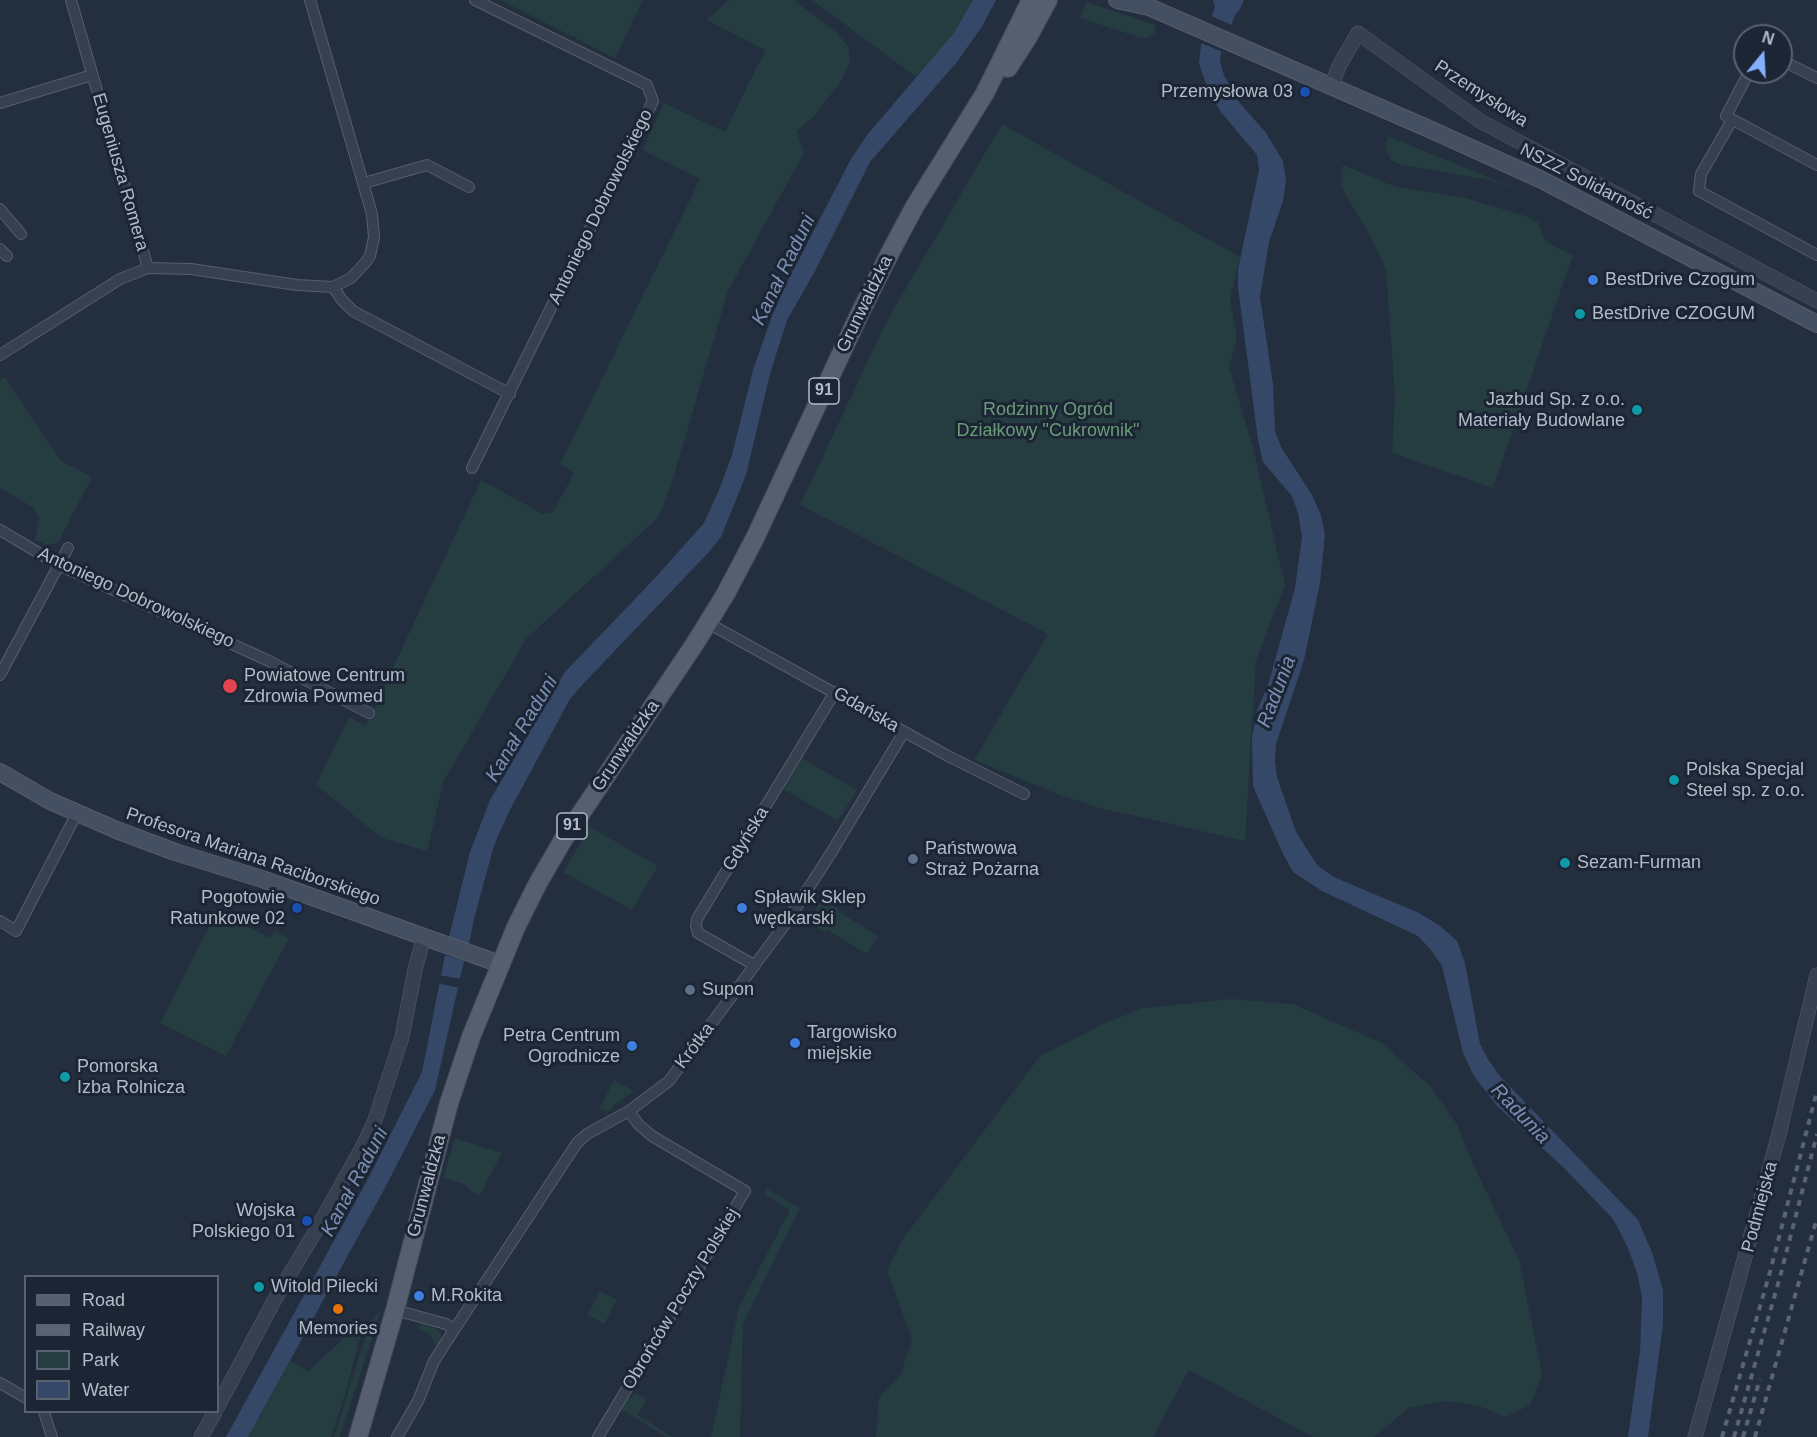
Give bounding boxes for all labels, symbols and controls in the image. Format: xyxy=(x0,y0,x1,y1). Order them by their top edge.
north arrow xyxy=(1733,24,1793,84)
text: N xyxy=(1760,28,1776,48)
street label: Przemysłowa xyxy=(1430,56,1532,132)
place label: Przemysłowa 03 xyxy=(1161,81,1293,103)
marker: Przemysłowa 03 xyxy=(1298,85,1312,99)
street label: Eugeniusza Romera xyxy=(87,91,153,253)
street label: Antoniego Dobrowolskiego xyxy=(544,106,658,308)
street label: NSZZ Solidarność xyxy=(1516,139,1656,225)
water label: Kanał Raduni xyxy=(747,211,821,329)
street label: Grunwaldzka xyxy=(832,252,898,356)
place label: BestDrive Czogum xyxy=(1605,269,1755,291)
marker: BestDrive Czogum xyxy=(1586,273,1600,287)
place label: BestDrive CZOGUM xyxy=(1592,303,1755,325)
marker: BestDrive CZOGUM xyxy=(1573,307,1587,321)
road number: 91 xyxy=(809,378,839,404)
place label: Jazbud Sp. z o.o. Materiały Budowlane xyxy=(1458,389,1625,432)
park label: Rodzinny Ogród Działkowy "Cukrownik" xyxy=(957,399,1139,442)
marker: Jazbud Sp. z o.o. Materiały Budowlane xyxy=(1630,403,1644,417)
street label: Antoniego Dobrowolskiego xyxy=(34,543,238,653)
water label: Radunia xyxy=(1252,653,1302,731)
place label: Powiatowe Centrum Zdrowia Powmed xyxy=(244,665,405,708)
water label: Kanał Raduni xyxy=(481,671,563,787)
marker: Powiatowe Centrum Zdrowia Powmed xyxy=(221,677,239,695)
street label: Gdańska xyxy=(829,683,903,737)
street label: Grunwaldzka xyxy=(588,696,664,796)
place label: Polska Specjal Steel sp. z o.o. xyxy=(1686,759,1805,802)
marker: Polska Specjal Steel sp. z o.o. xyxy=(1667,773,1681,787)
street label: Profesora Mariana Raciborskiego xyxy=(123,803,383,911)
street label: Gdyńska xyxy=(718,803,774,875)
road number: 91 xyxy=(557,813,587,839)
place label: Państwowa Straż Pożarna xyxy=(925,838,1039,880)
marker: Państwowa Straż Pożarna xyxy=(906,852,920,866)
place label: Sezam-Furman xyxy=(1577,852,1701,874)
marker: Sezam-Furman xyxy=(1558,856,1572,870)
place label: Pogotowie Ratunkowe 02 xyxy=(170,887,285,930)
place label: Spławik Sklep wędkarski xyxy=(754,887,866,930)
marker: Pogotowie Ratunkowe 02 xyxy=(290,901,304,915)
marker: Spławik Sklep wędkarski xyxy=(735,901,749,915)
place label: Supon xyxy=(702,979,754,1001)
marker: Supon xyxy=(683,983,697,997)
street label: Krótka xyxy=(671,1019,719,1073)
place label: Targowisko miejskie xyxy=(807,1022,897,1064)
place label: Petra Centrum Ogrodnicze xyxy=(503,1025,620,1068)
marker: Targowisko miejskie xyxy=(788,1036,802,1050)
marker: Petra Centrum Ogrodnicze xyxy=(625,1039,639,1053)
place label: Pomorska Izba Rolnicza xyxy=(77,1056,185,1098)
marker: Pomorska Izba Rolnicza xyxy=(58,1070,72,1084)
water label: Radunia xyxy=(1485,1079,1555,1149)
water label: Kanał Raduni xyxy=(316,1123,394,1241)
street label: Grunwaldzka xyxy=(403,1132,451,1240)
street label: Podmiejska xyxy=(1738,1159,1782,1255)
place label: Wojska Polskiego 01 xyxy=(192,1200,295,1242)
street label: Obrońców Poczty Polskiej xyxy=(618,1204,744,1394)
marker: Wojska Polskiego 01 xyxy=(300,1214,314,1228)
legend xyxy=(24,1275,219,1413)
place label: Witold Pilecki xyxy=(271,1276,378,1298)
marker: Witold Pilecki xyxy=(252,1280,266,1294)
place label: M.Rokita xyxy=(431,1285,502,1307)
marker: M.Rokita xyxy=(412,1289,426,1303)
text: Road xyxy=(82,1290,125,1310)
marker: Memories xyxy=(331,1302,345,1316)
place label: Memories xyxy=(298,1318,378,1340)
text: Railway xyxy=(82,1320,145,1340)
text: Park xyxy=(82,1350,119,1370)
text: Water xyxy=(82,1380,129,1400)

